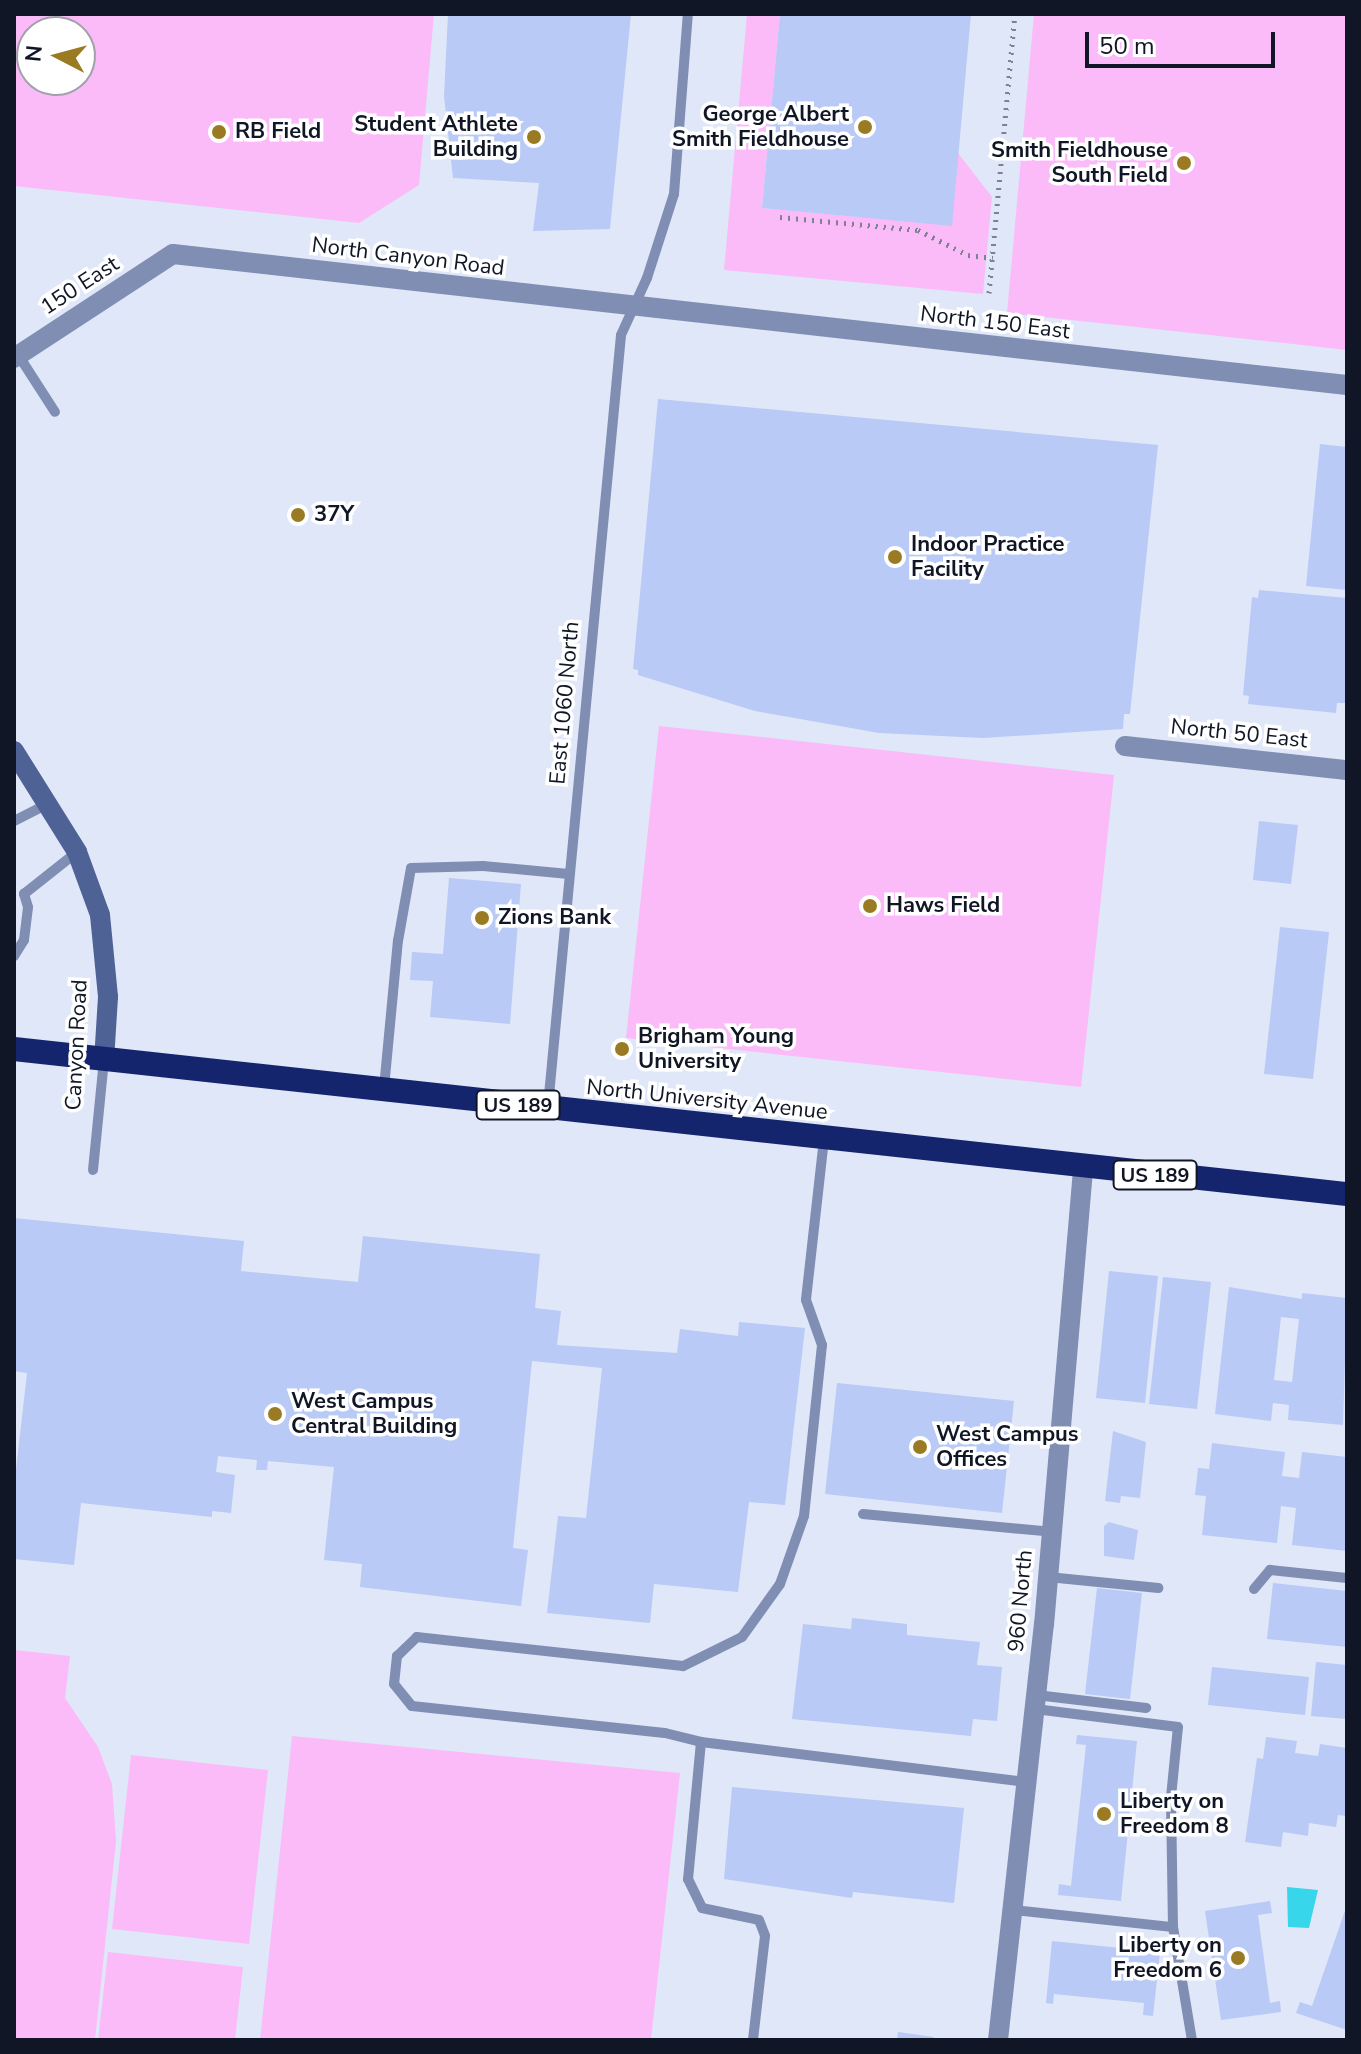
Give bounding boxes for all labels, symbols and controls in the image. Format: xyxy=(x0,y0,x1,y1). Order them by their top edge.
north arrow xyxy=(16,16,96,96)
scale bar xyxy=(1089,16,1279,66)
text: 50 m xyxy=(1099,30,1155,62)
text: N xyxy=(18,44,50,63)
place label: George Albert Smith Fieldhouse xyxy=(672,101,849,152)
place label: Student Athlete Building xyxy=(354,111,518,162)
marker: George Albert Smith Fieldhouse xyxy=(856,118,874,136)
place label: RB Field xyxy=(235,119,321,145)
marker: RB Field xyxy=(210,123,228,141)
marker: Student Athlete Building xyxy=(525,128,543,146)
place label: Smith Fieldhouse South Field xyxy=(991,137,1168,188)
marker: Smith Fieldhouse South Field xyxy=(1175,154,1193,172)
street label: North Canyon Road xyxy=(310,232,506,282)
street label: 150 East xyxy=(36,251,124,321)
street label: North 150 East xyxy=(919,301,1071,345)
place label: 37Y xyxy=(314,502,354,528)
marker: 37Y xyxy=(289,506,307,524)
place label: Indoor Practice Facility xyxy=(911,531,1064,582)
marker: Indoor Practice Facility xyxy=(886,548,904,566)
street label: East 1060 North xyxy=(545,620,585,786)
street label: North 50 East xyxy=(1169,714,1309,754)
place label: Haws Field xyxy=(886,893,1000,919)
marker: Haws Field xyxy=(861,897,879,915)
place label: Zions Bank xyxy=(498,905,611,931)
marker: Zions Bank xyxy=(473,909,491,927)
street label: Canyon Road xyxy=(60,979,94,1111)
place label: Brigham Young University xyxy=(638,1023,794,1074)
marker: Brigham Young University xyxy=(613,1040,631,1058)
street label: North University Avenue xyxy=(585,1074,829,1126)
road number: US 189 xyxy=(474,1089,562,1121)
road number: US 189 xyxy=(1111,1159,1199,1191)
place label: West Campus Central Building xyxy=(291,1388,457,1440)
marker: West Campus Central Building xyxy=(266,1405,284,1423)
place label: West Campus Offices xyxy=(936,1421,1079,1472)
marker: West Campus Offices xyxy=(911,1438,929,1456)
street label: 960 North xyxy=(1003,1549,1039,1653)
place label: Liberty on Freedom 8 xyxy=(1120,1788,1229,1840)
marker: Liberty on Freedom 8 xyxy=(1095,1805,1113,1823)
place label: Liberty on Freedom 6 xyxy=(1113,1932,1222,1984)
marker: Liberty on Freedom 6 xyxy=(1229,1949,1247,1967)

